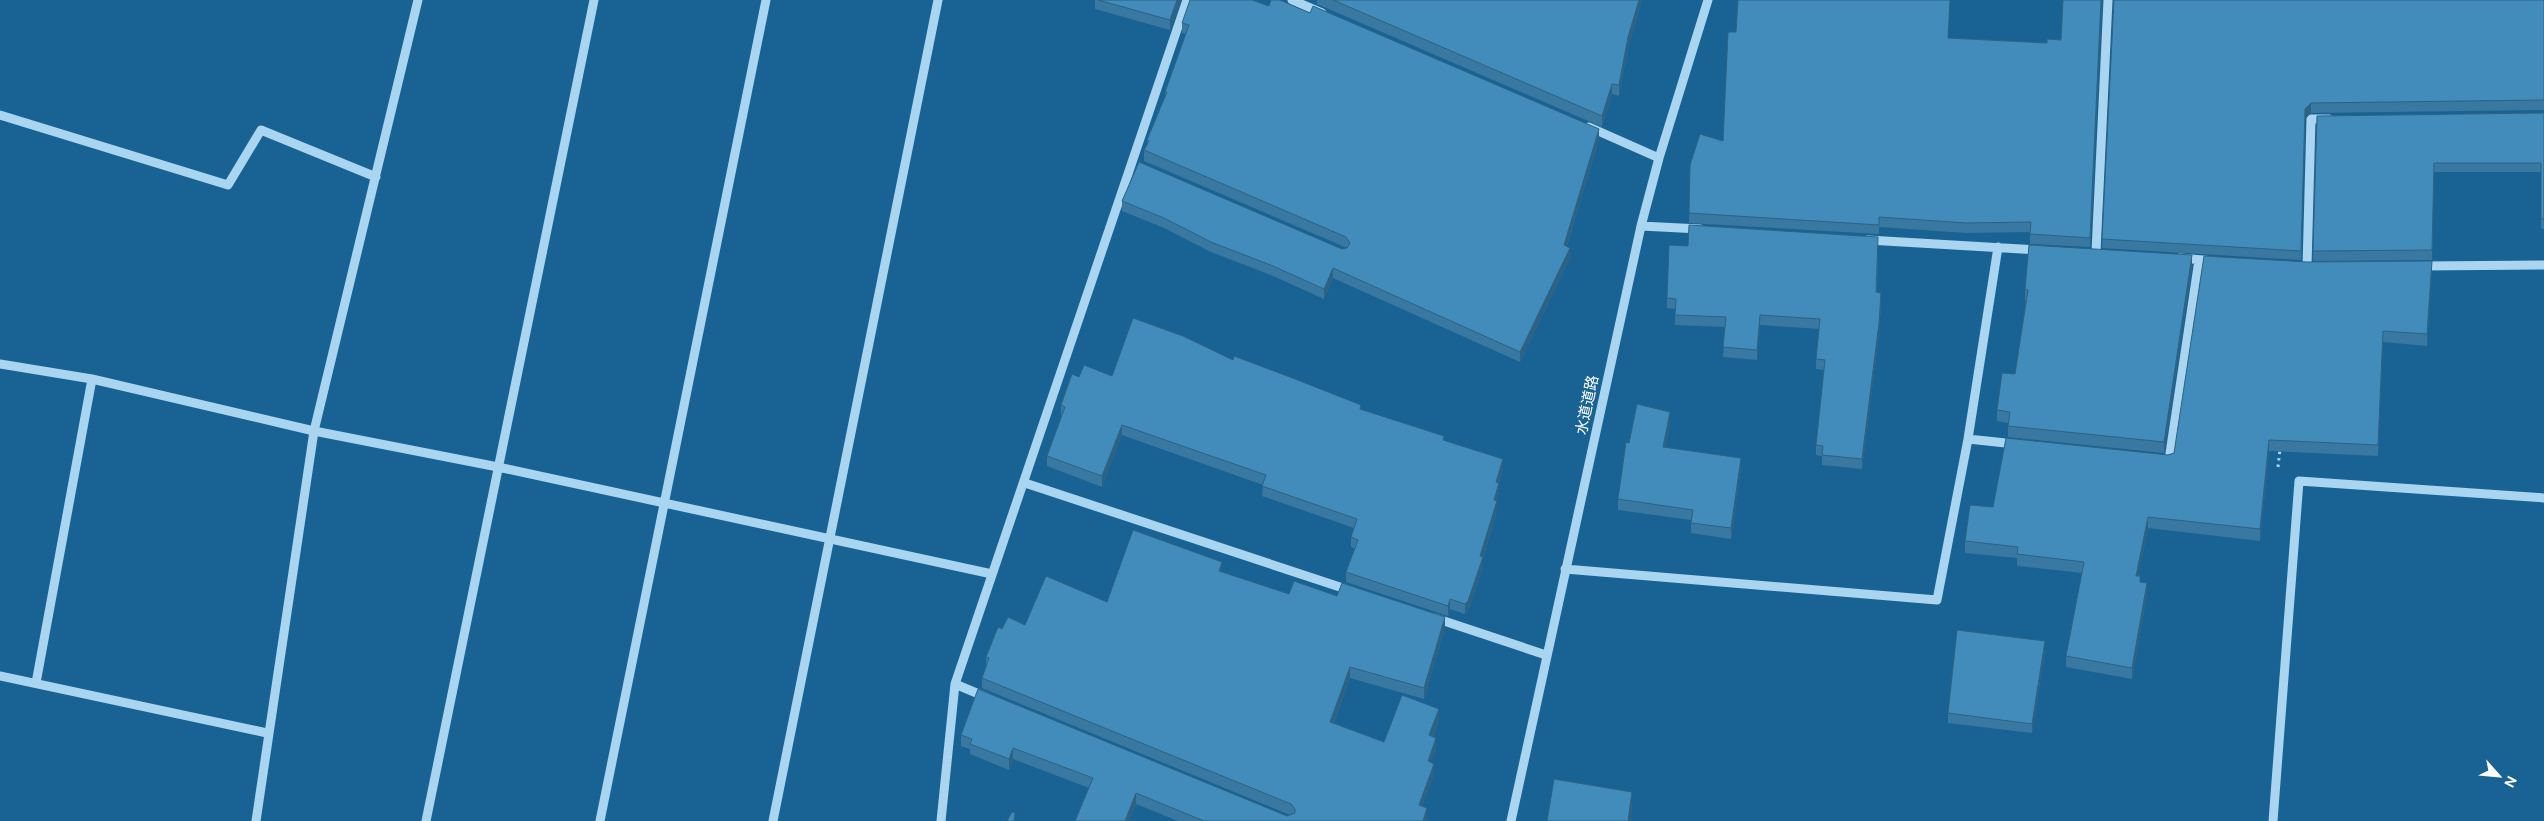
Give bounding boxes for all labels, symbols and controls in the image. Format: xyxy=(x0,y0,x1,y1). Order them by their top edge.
street label: 水道道路 xyxy=(1571,374,1603,436)
north arrow xyxy=(2474,751,2524,801)
text: N xyxy=(2500,773,2521,791)

